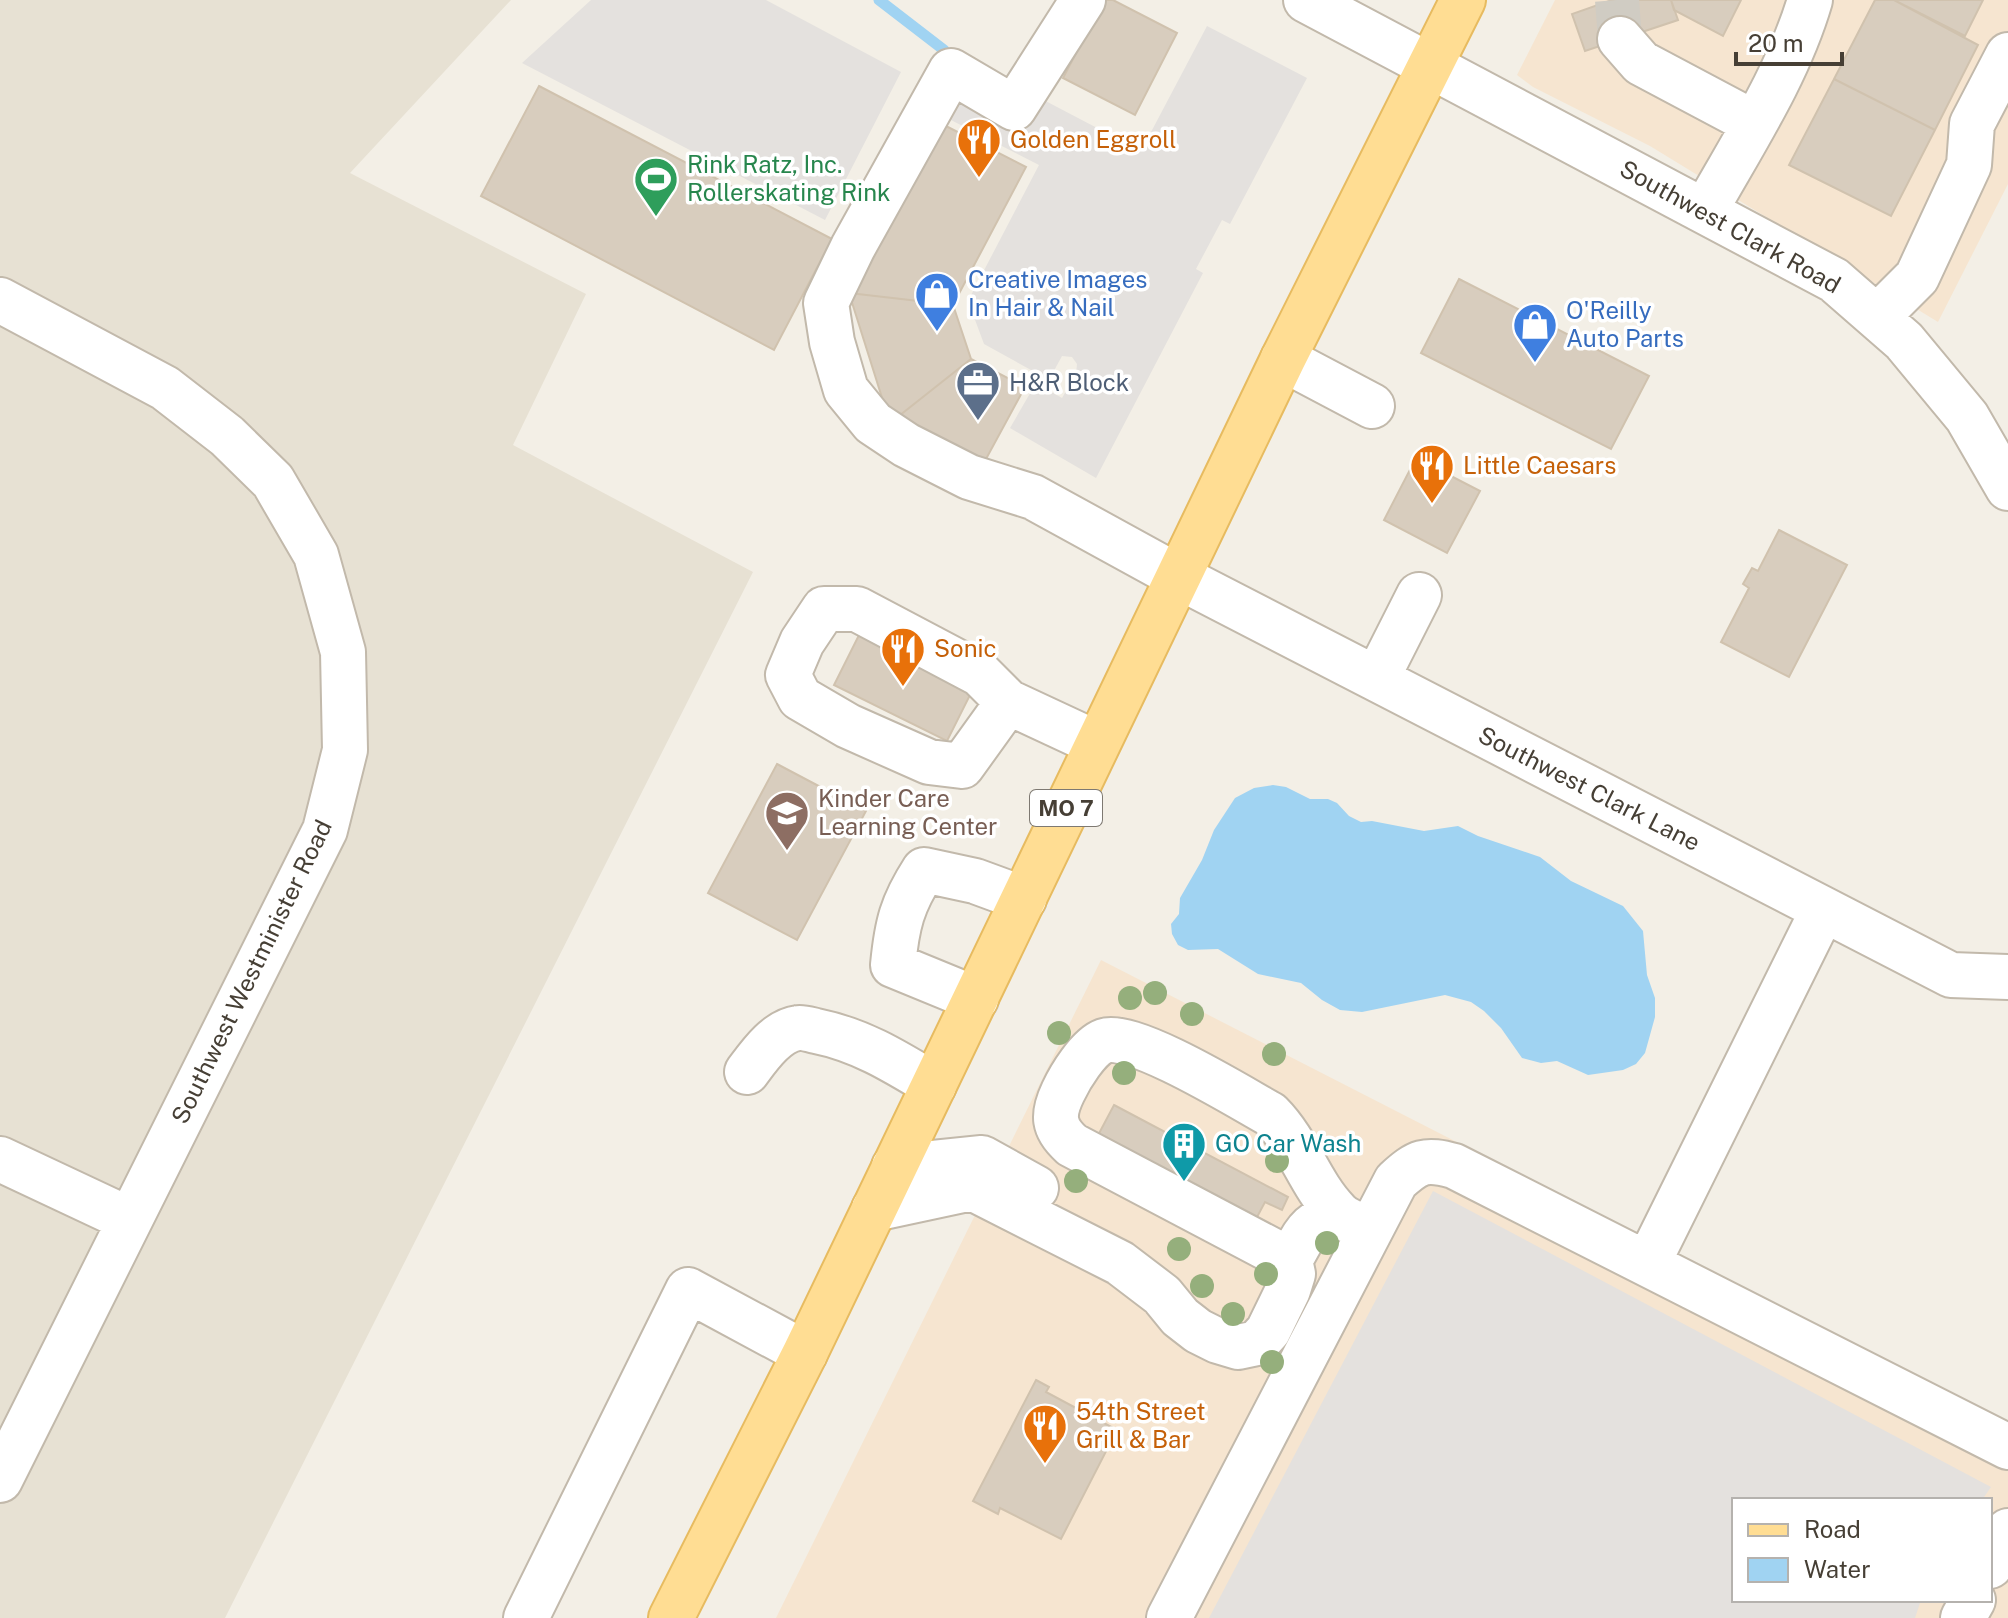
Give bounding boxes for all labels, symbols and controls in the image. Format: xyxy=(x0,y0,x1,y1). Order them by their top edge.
scale bar xyxy=(1736,16,1842,66)
text: 20 m xyxy=(1748,29,1804,57)
restaurant icon: Golden Eggroll xyxy=(955,116,1003,179)
place label: Golden Eggroll xyxy=(1010,125,1177,153)
place label: Rink Ratz, Inc. Rollerskating Rink xyxy=(687,150,891,206)
street label: Southwest Clark Road xyxy=(1615,154,1846,298)
sports icon: Rink Ratz, Inc. Rollerskating Rink xyxy=(632,155,680,218)
place label: Creative Images In Hair & Nail xyxy=(968,265,1147,321)
shop icon: Creative Images In Hair & Nail xyxy=(913,270,961,333)
place label: O'Reilly Auto Parts xyxy=(1566,296,1684,352)
shop icon: O'Reilly Auto Parts xyxy=(1511,301,1559,364)
office icon: H&R Block xyxy=(954,359,1002,422)
place label: H&R Block xyxy=(1009,368,1129,396)
restaurant icon: Little Caesars xyxy=(1408,442,1456,505)
place label: Little Caesars xyxy=(1463,451,1616,479)
restaurant icon: Sonic xyxy=(879,625,927,688)
place label: Sonic xyxy=(934,634,996,662)
street label: Southwest Clark Lane xyxy=(1474,720,1705,856)
place label: Kinder Care Learning Center xyxy=(818,784,997,840)
school or university icon: Kinder Care Learning Center xyxy=(763,789,811,852)
road number: MO 7 xyxy=(1030,790,1102,826)
street label: Southwest Westminister Road xyxy=(165,815,337,1128)
building icon: GO Car Wash xyxy=(1160,1120,1208,1183)
place label: GO Car Wash xyxy=(1215,1129,1361,1157)
place label: 54th Street Grill & Bar xyxy=(1076,1397,1206,1453)
restaurant icon: 54th Street Grill & Bar xyxy=(1021,1402,1069,1465)
legend xyxy=(1732,1498,1992,1602)
text: Road xyxy=(1804,1515,1861,1543)
text: Water xyxy=(1804,1555,1871,1583)

